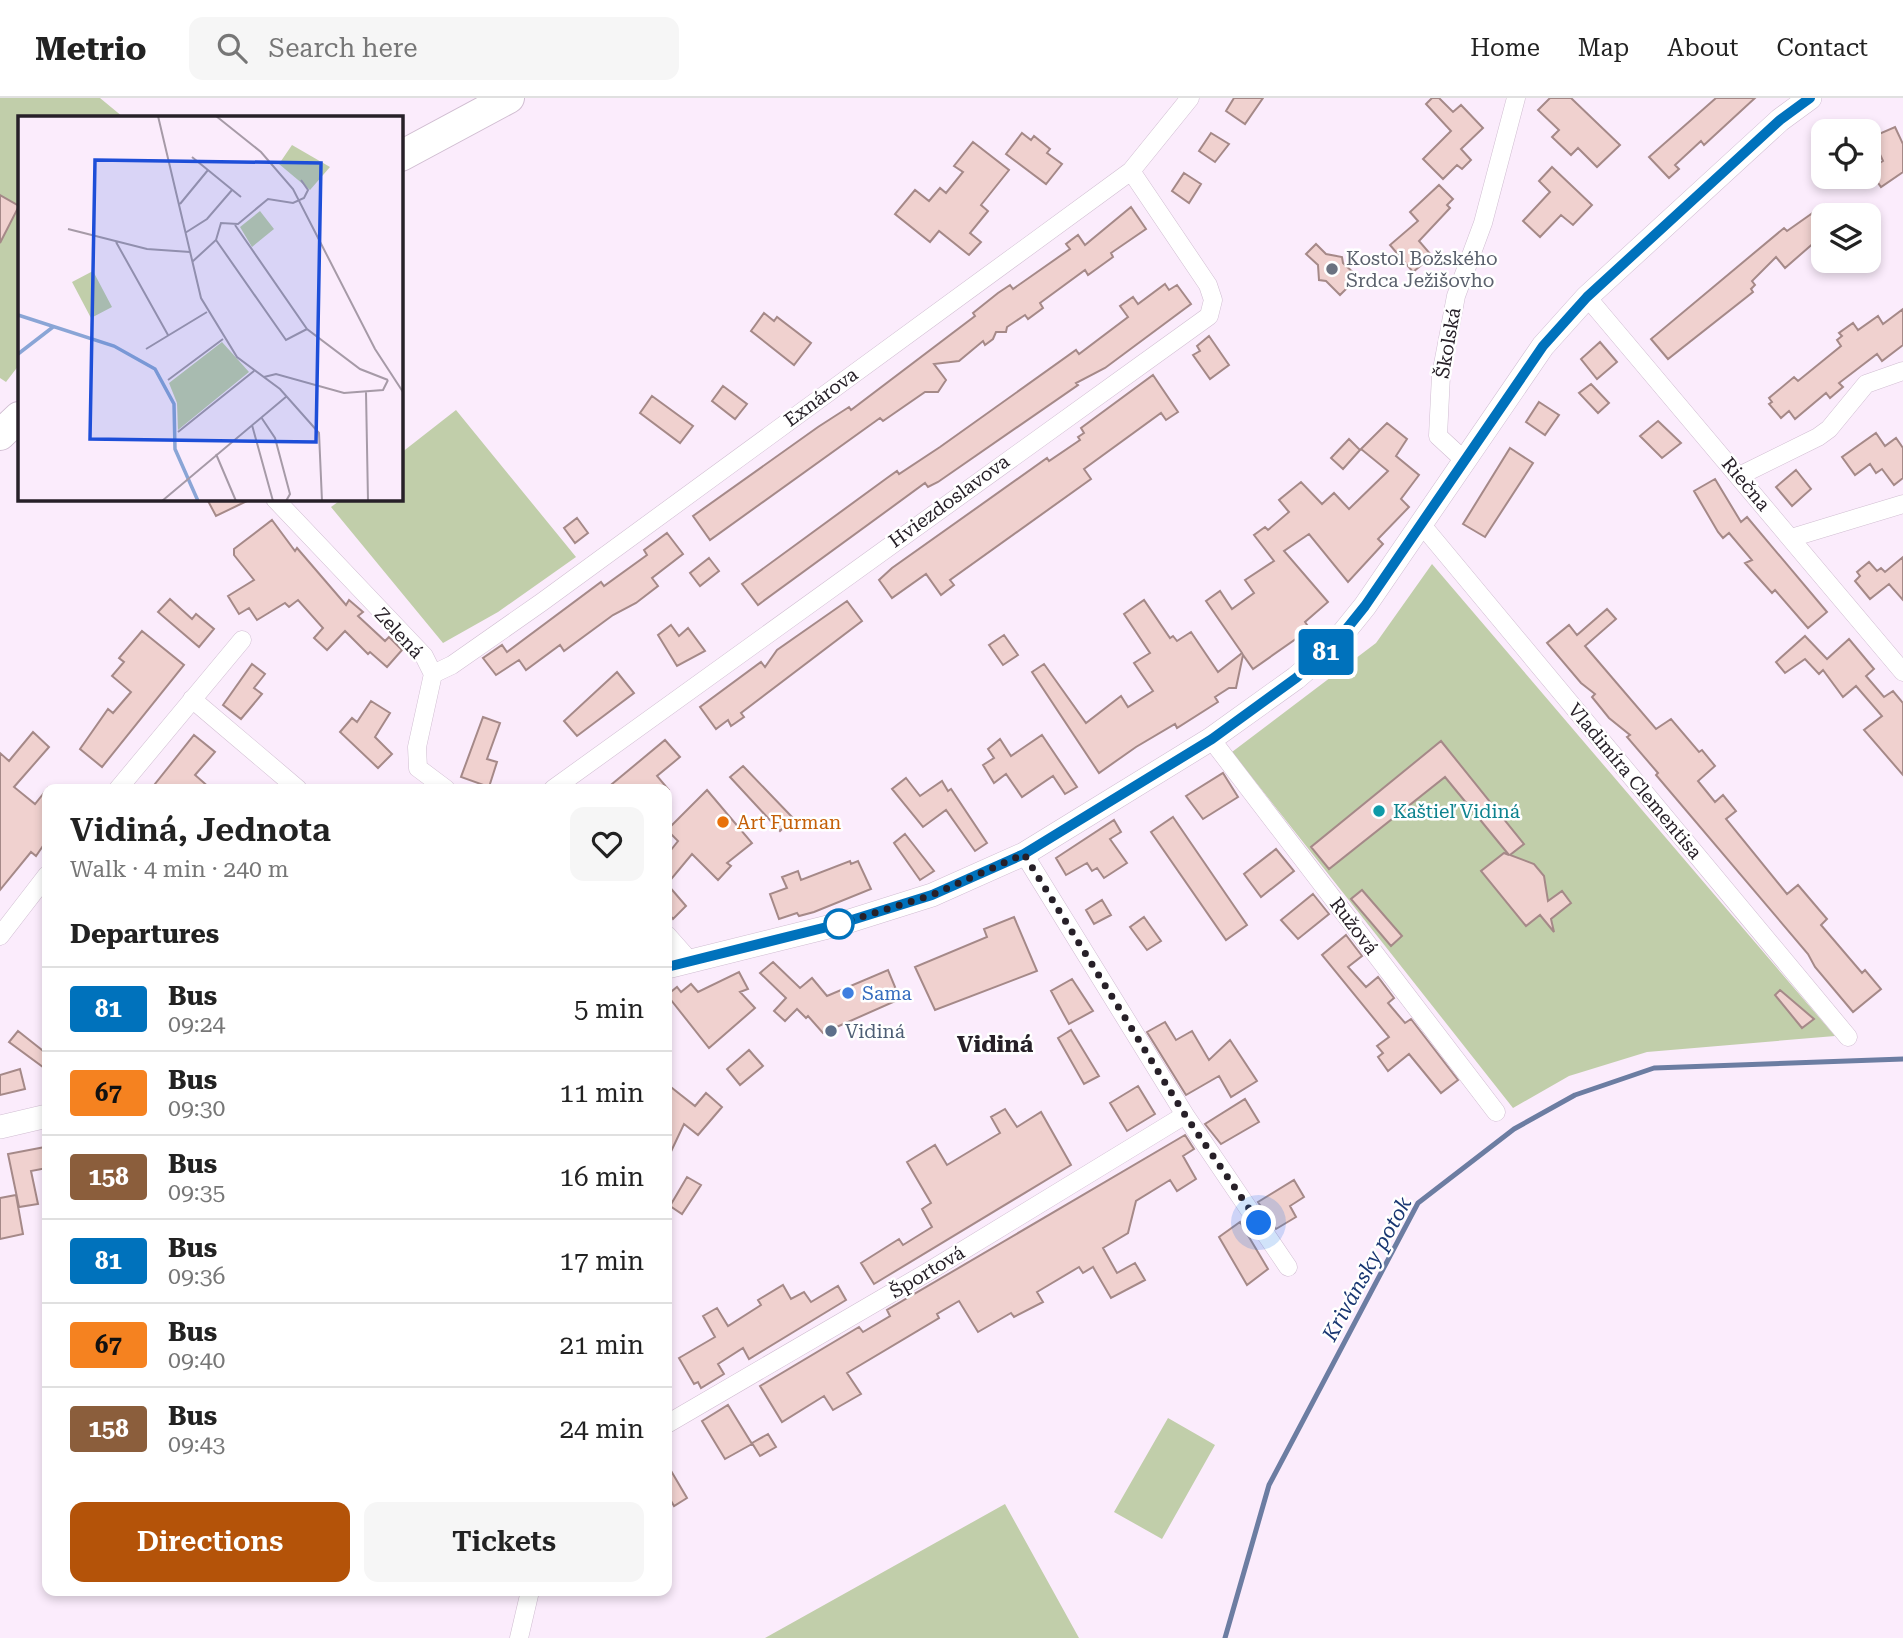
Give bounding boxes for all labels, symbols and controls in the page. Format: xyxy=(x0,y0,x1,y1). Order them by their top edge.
search box xyxy=(189,17,679,80)
text: Metrio xyxy=(35,29,147,68)
icon: search xyxy=(213,29,251,67)
text: Search here xyxy=(269,33,418,63)
text: Home xyxy=(1470,34,1540,62)
text: Map xyxy=(1578,34,1629,62)
text: About xyxy=(1667,34,1738,62)
text: Contact xyxy=(1776,34,1868,62)
inset map xyxy=(18,116,402,500)
map controls xyxy=(1811,119,1881,273)
button: locate xyxy=(1811,119,1881,189)
button: layers xyxy=(1811,203,1881,273)
place label: Kostol Božského Srdca Ježišovho xyxy=(1346,247,1498,292)
marker: Kostol Božského Srdca Ježišovho xyxy=(1324,261,1340,277)
street label: Školská xyxy=(1430,305,1466,380)
street label: Exnárova xyxy=(780,362,863,431)
street label: Hviezdoslavova xyxy=(884,449,1014,552)
street label: Riečna xyxy=(1717,452,1775,516)
street label: Zelená xyxy=(370,603,429,664)
line badge: 81 xyxy=(1294,629,1358,675)
text: 81 xyxy=(1313,638,1339,666)
street label: Vladimíra Clementisa xyxy=(1563,698,1707,864)
place label: Kaštieľ Vidiná xyxy=(1393,800,1521,823)
marker: Kaštieľ Vidiná xyxy=(1371,803,1387,819)
button: heart xyxy=(570,807,644,881)
text: Vidiná, Jednota xyxy=(70,810,331,849)
place label: Art Furman xyxy=(737,811,841,834)
marker: Art Furman xyxy=(715,814,731,830)
text: Walk · 4 min · 240 m xyxy=(70,856,289,883)
street label: Ružová xyxy=(1325,893,1383,960)
unlabelled marker xyxy=(824,909,854,939)
text: Departures xyxy=(70,919,219,949)
text: Bus xyxy=(168,981,217,1011)
place label: Sama xyxy=(862,982,913,1005)
marker: Sama xyxy=(840,985,856,1001)
text: 5 min xyxy=(574,994,644,1024)
text: 81 xyxy=(95,995,122,1023)
text: 09:24 xyxy=(168,1011,225,1038)
place label: Vidiná xyxy=(845,1020,906,1043)
marker: Vidiná xyxy=(823,1023,839,1039)
district label: Vidiná xyxy=(957,1031,1034,1058)
text: Bus xyxy=(168,1065,217,1095)
text: 11 min xyxy=(560,1078,644,1108)
text: 67 xyxy=(95,1079,122,1107)
text: 09:30 xyxy=(168,1095,225,1122)
text: Bus xyxy=(168,1149,217,1179)
text: 16 min xyxy=(560,1162,644,1192)
text: 158 xyxy=(88,1163,129,1191)
text: 09:35 xyxy=(168,1179,225,1206)
water label: Krivánsky potok xyxy=(1317,1192,1417,1346)
your location xyxy=(1241,1205,1276,1240)
text: Bus xyxy=(168,1233,217,1263)
street label: Športová xyxy=(885,1240,969,1303)
text: 17 min xyxy=(560,1246,644,1276)
text: 81 xyxy=(95,1247,122,1275)
text: 09:36 xyxy=(168,1263,225,1290)
text: Bus xyxy=(168,1317,217,1347)
text: 21 min xyxy=(560,1330,644,1360)
text: 67 xyxy=(95,1331,122,1359)
text: 09:40 xyxy=(168,1347,225,1374)
text: Bus xyxy=(168,1401,217,1431)
text: 24 min xyxy=(560,1414,644,1444)
text: 158 xyxy=(88,1415,129,1443)
text: 09:43 xyxy=(168,1431,225,1458)
button: Directions xyxy=(70,1502,350,1582)
button: Tickets xyxy=(364,1502,644,1582)

